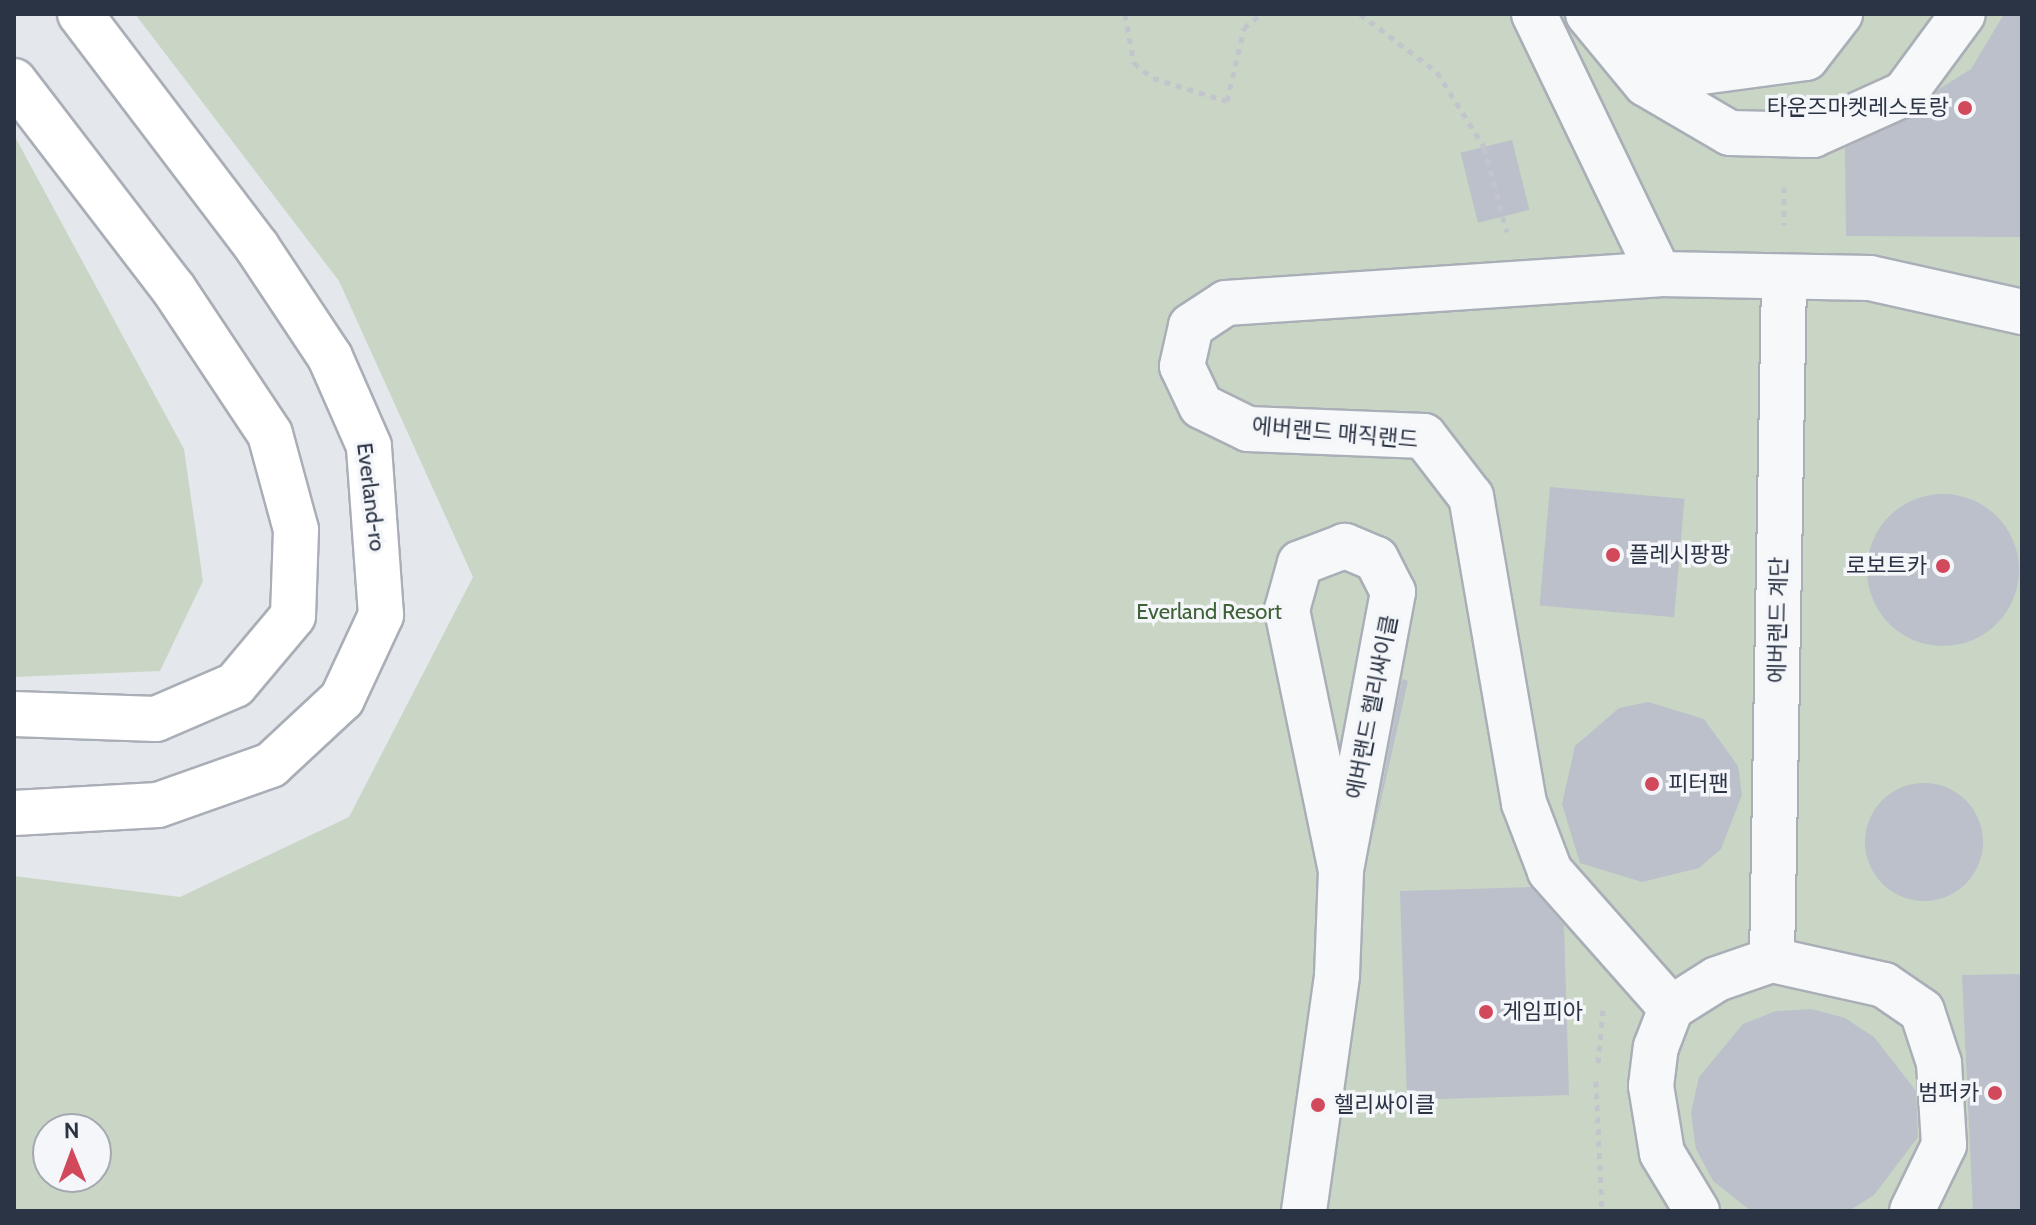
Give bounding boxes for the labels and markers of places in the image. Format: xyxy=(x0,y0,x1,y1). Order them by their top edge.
place label: 타운즈마켓레스토랑 xyxy=(1767,95,1949,121)
marker: 타운즈마켓레스토랑 xyxy=(1956,99,1974,117)
place label: 플레시팡팡 xyxy=(1629,542,1730,568)
marker: 플레시팡팡 xyxy=(1604,546,1622,564)
place label: 로보트카 xyxy=(1846,553,1927,579)
marker: 로보트카 xyxy=(1934,557,1952,575)
place label: 피터팬 xyxy=(1668,771,1729,797)
marker: 피터팬 xyxy=(1643,775,1661,793)
place label: 게임피아 xyxy=(1502,999,1583,1025)
marker: 게임피아 xyxy=(1477,1003,1495,1021)
place label: 범퍼카 xyxy=(1918,1080,1979,1106)
marker: 범퍼카 xyxy=(1986,1084,2004,1102)
place label: 헬리싸이클 xyxy=(1334,1092,1435,1118)
marker: 헬리싸이클 xyxy=(1309,1096,1327,1114)

